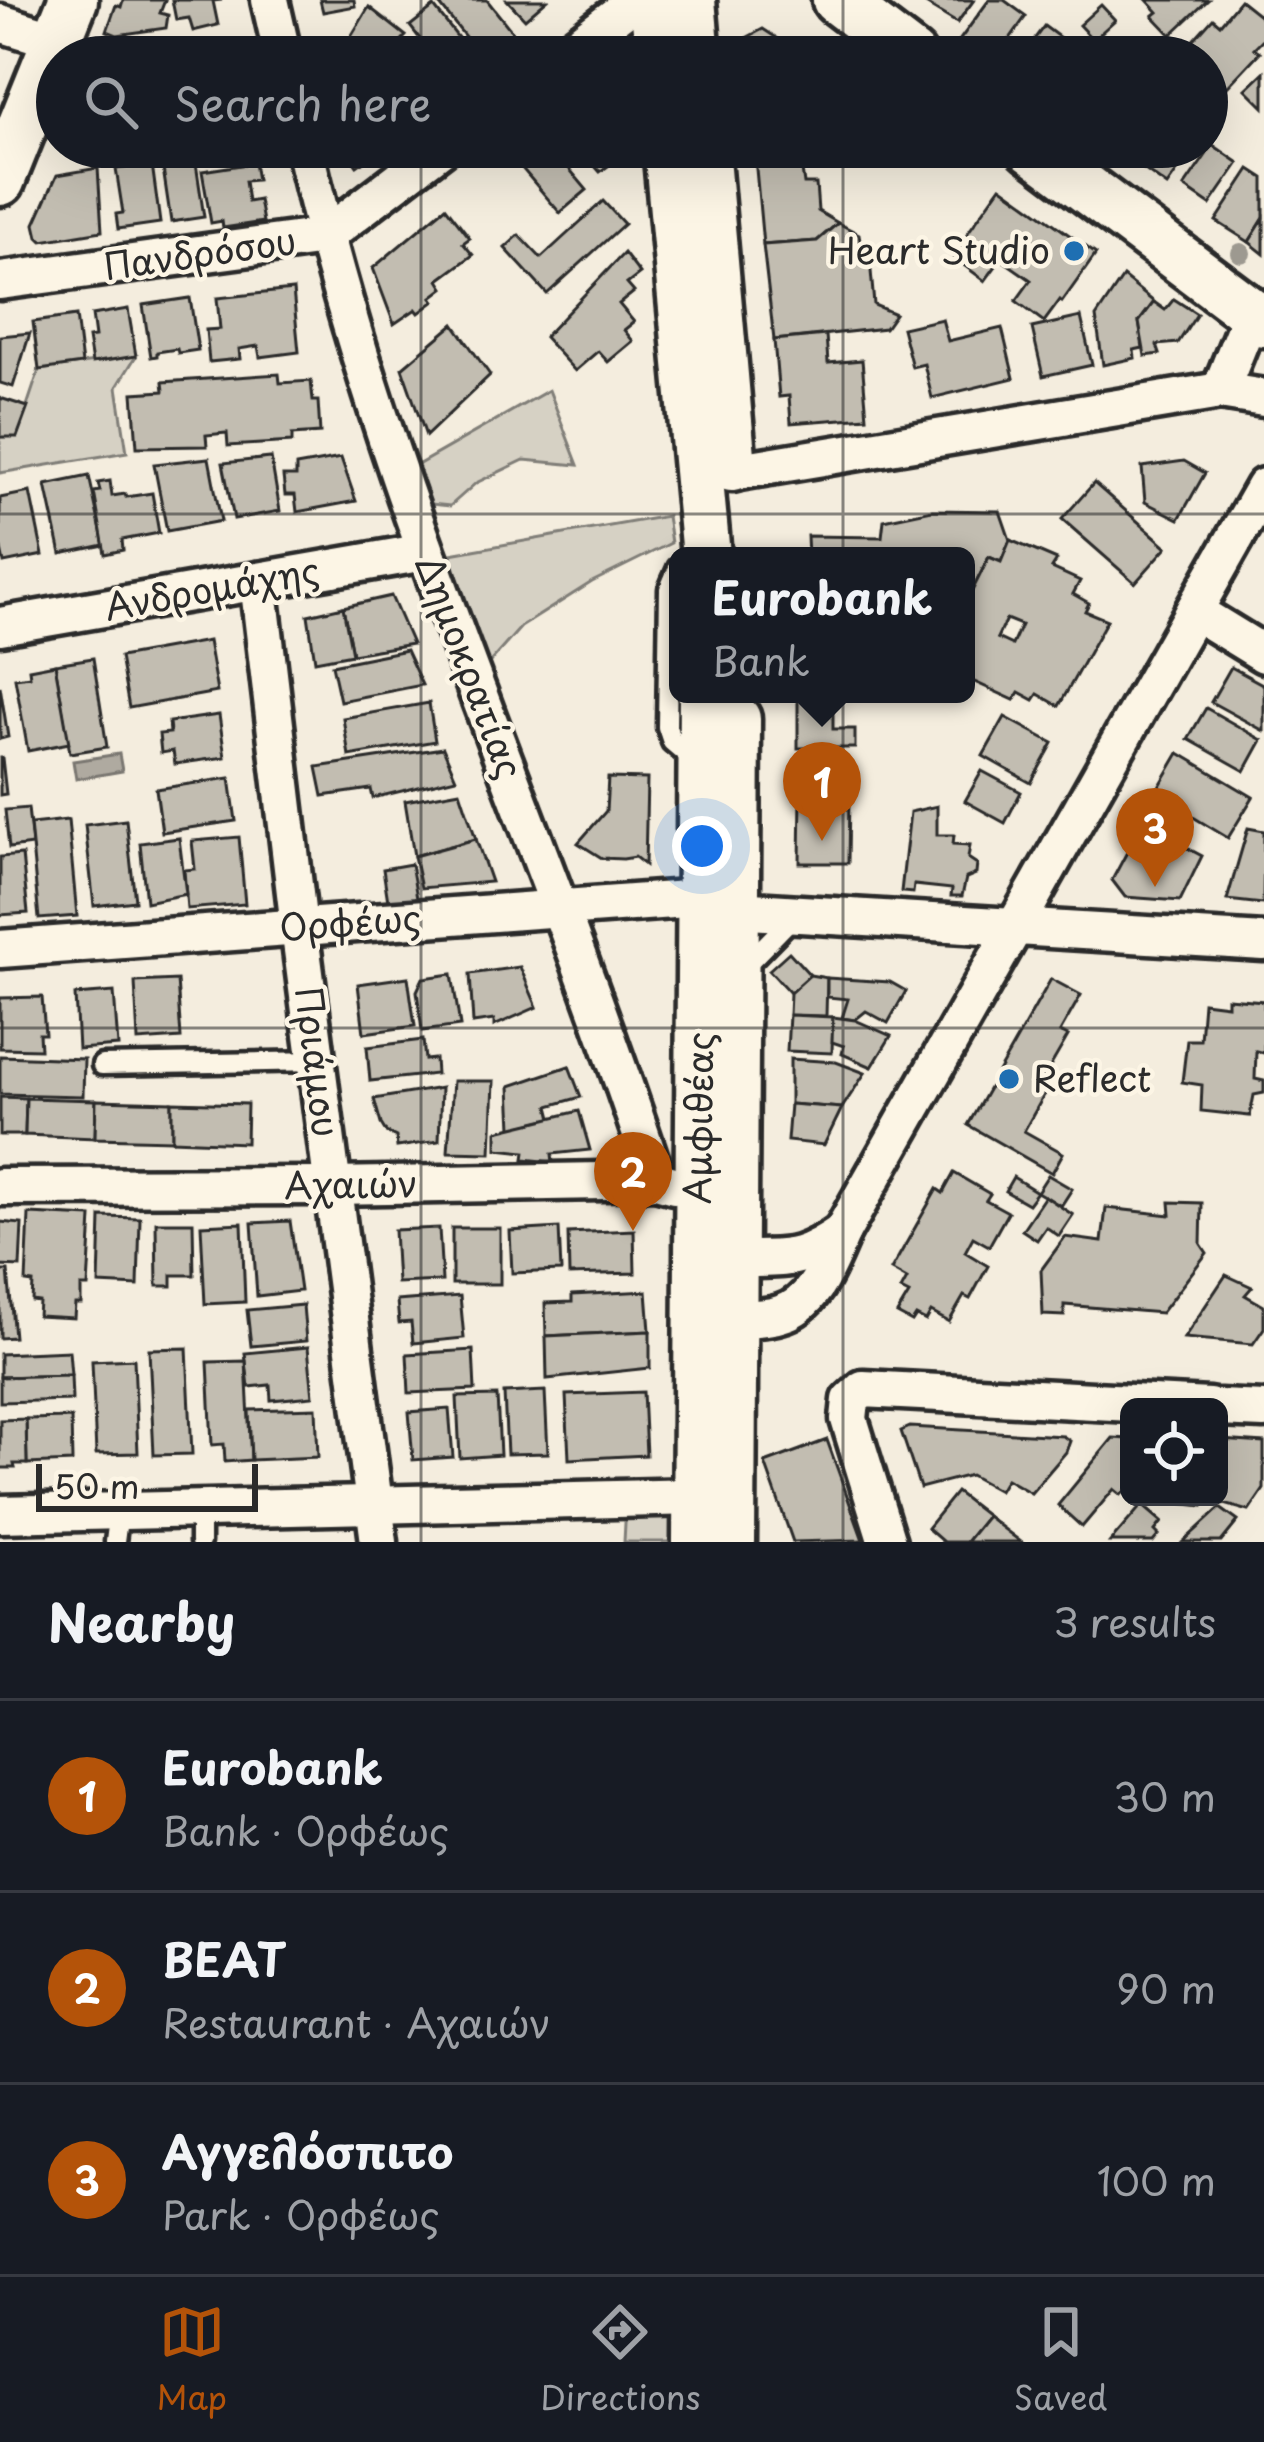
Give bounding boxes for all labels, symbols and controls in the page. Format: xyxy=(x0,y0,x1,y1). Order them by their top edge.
search box xyxy=(36,36,1228,168)
text: Search here xyxy=(174,68,431,136)
icon: search xyxy=(78,69,144,135)
street label: Πανδρόσου xyxy=(100,212,299,292)
place label: Heart Studio xyxy=(828,222,1050,276)
marker: Heart Studio xyxy=(1061,238,1087,264)
street label: Ανδρομάχης xyxy=(100,542,323,632)
street label: Δημοκρατίας xyxy=(403,547,538,786)
popup xyxy=(669,547,975,703)
text: Eurobank xyxy=(712,562,932,630)
text: Bank xyxy=(712,630,810,689)
pin: 1 xyxy=(783,742,861,841)
pin: 3 xyxy=(1116,788,1194,887)
your location xyxy=(672,816,732,876)
street label: Ορφέως xyxy=(277,889,423,953)
street label: Πριάμου xyxy=(283,984,355,1140)
street label: Αμφιθέας xyxy=(669,1031,725,1205)
place label: Reflect xyxy=(1033,1050,1151,1104)
marker: Reflect xyxy=(996,1066,1022,1092)
pin: 2 xyxy=(594,1132,672,1231)
street label: Αχαιών xyxy=(284,1155,418,1211)
map controls xyxy=(1120,1398,1228,1506)
button: locate xyxy=(1120,1398,1228,1506)
scale bar xyxy=(36,1458,258,1511)
text: 50 m xyxy=(54,1460,140,1510)
text: Nearby xyxy=(48,1582,235,1659)
text: 3 results xyxy=(1053,1591,1216,1650)
text: Eurobank xyxy=(162,1732,383,1800)
text: 1 xyxy=(78,1766,96,1825)
text: 30 m xyxy=(1113,1766,1216,1825)
text: Bank · Ορφέως xyxy=(162,1800,449,1859)
text: ΒΕΑΤ xyxy=(162,1924,286,1992)
text: 2 xyxy=(73,1958,101,2017)
text: 90 m xyxy=(1116,1958,1216,2017)
text: Restaurant · Αχαιών xyxy=(162,1992,551,2051)
text: Αγγελόσπιτο xyxy=(162,2116,454,2184)
text: 3 xyxy=(74,2150,100,2209)
text: 100 m xyxy=(1097,2150,1216,2209)
text: Park · Ορφέως xyxy=(162,2184,440,2243)
tab: Map xyxy=(157,2299,227,2421)
tab: Directions xyxy=(540,2299,701,2421)
tab: Saved xyxy=(1014,2299,1107,2421)

